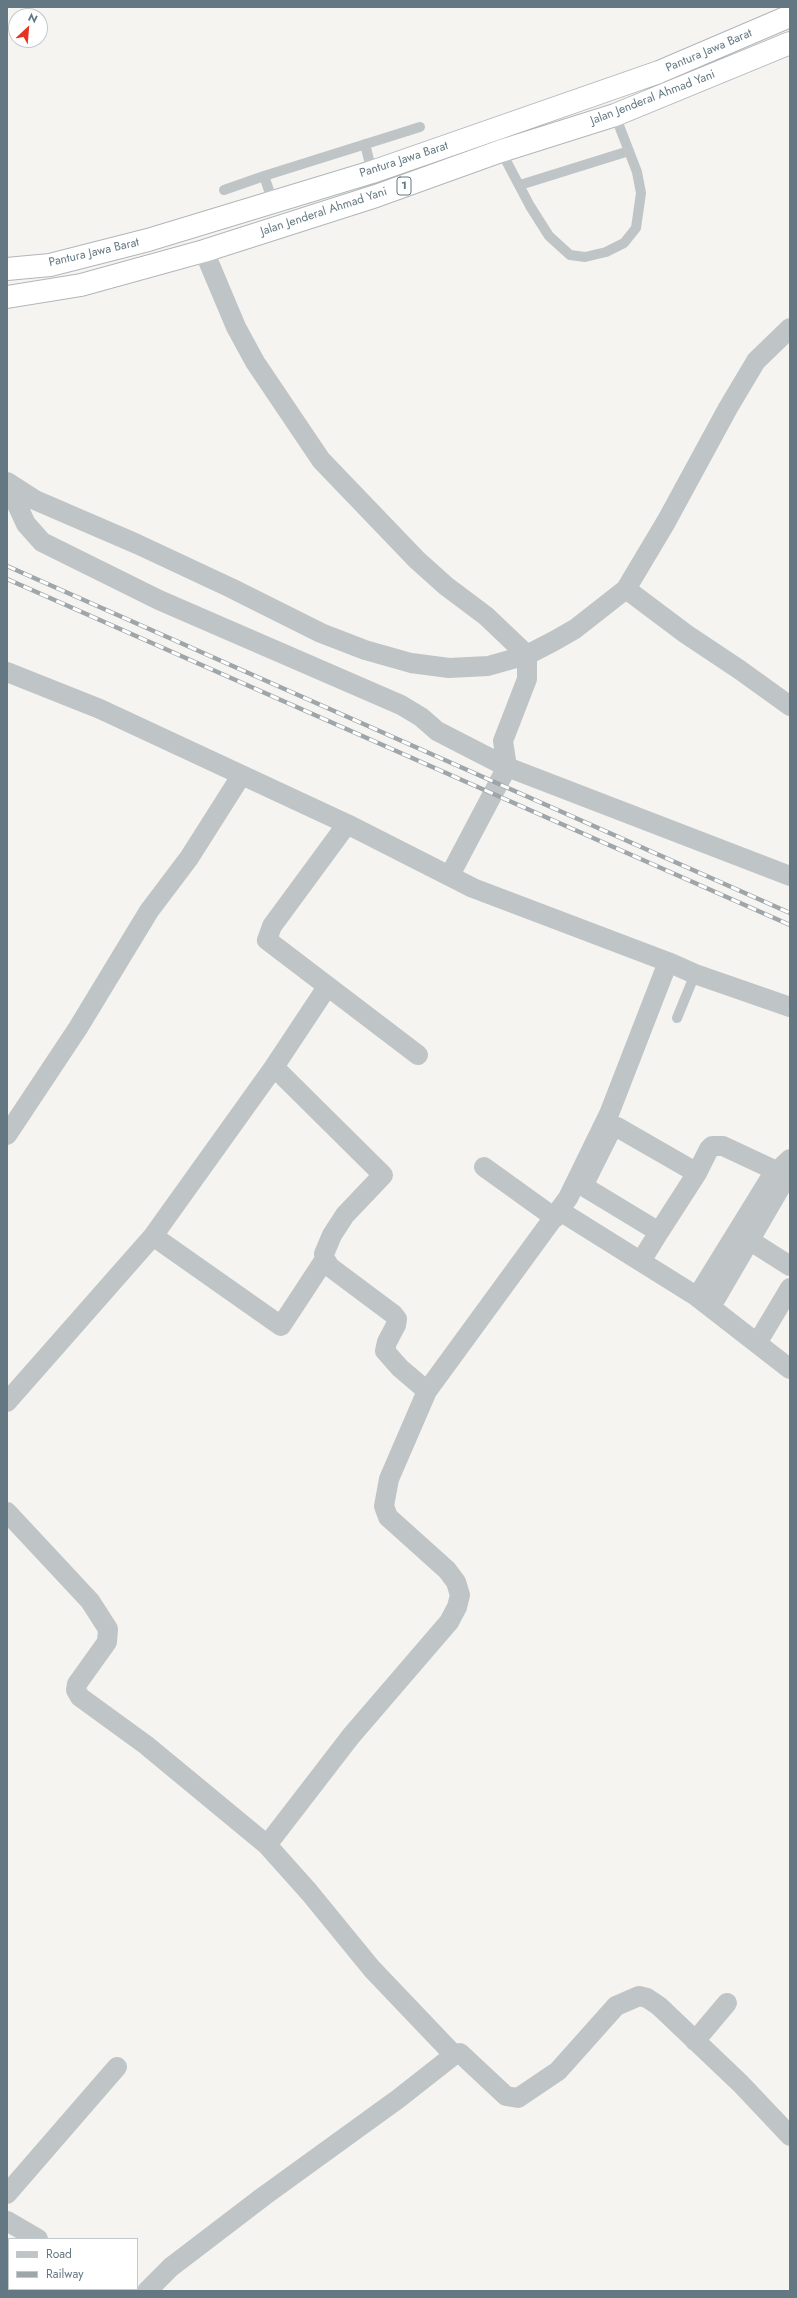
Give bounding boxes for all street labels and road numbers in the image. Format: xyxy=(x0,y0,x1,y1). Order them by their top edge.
street label: Pantura Jawa Barat xyxy=(664,26,754,76)
street label: Jalan Jenderal Ahmad Yani xyxy=(589,68,717,128)
street label: Pantura Jawa Barat xyxy=(358,139,450,181)
road number: 1 xyxy=(397,177,411,195)
street label: Jalan Jenderal Ahmad Yani xyxy=(259,185,389,239)
street label: Pantura Jawa Barat xyxy=(47,236,141,270)

